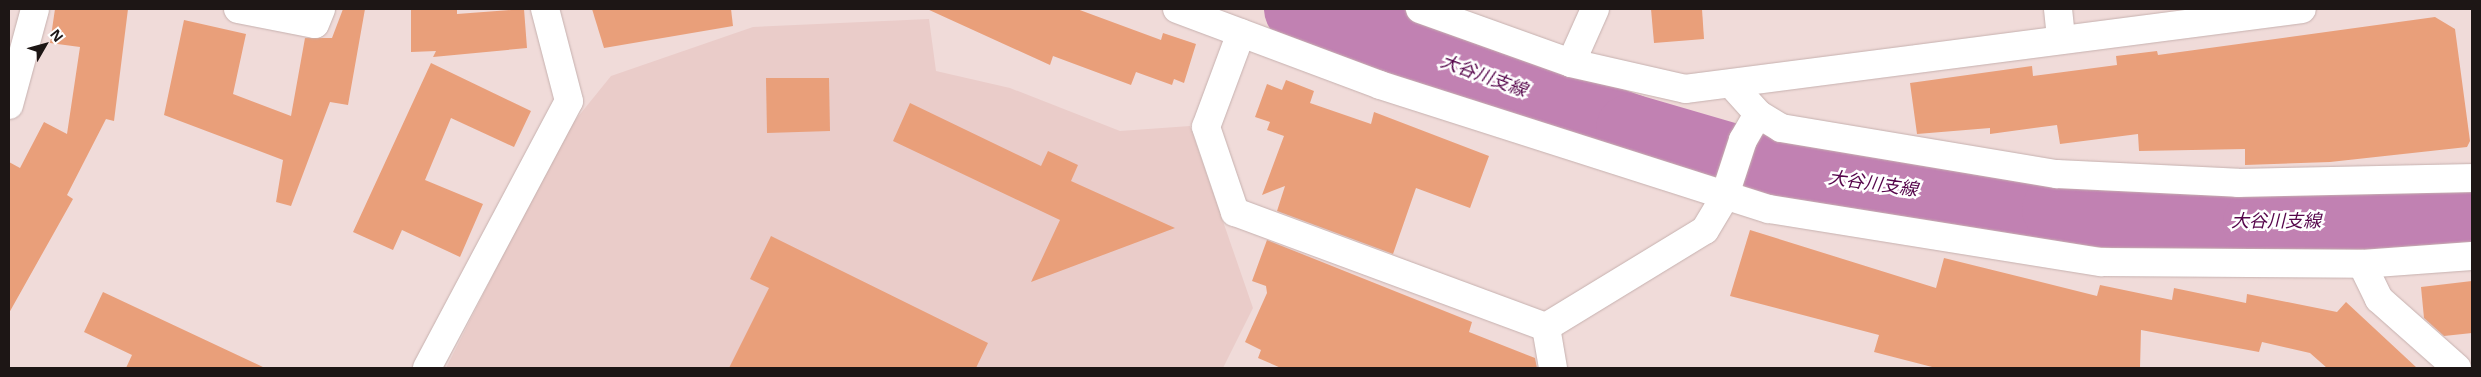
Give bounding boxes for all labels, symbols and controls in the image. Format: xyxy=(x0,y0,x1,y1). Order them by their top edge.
north arrow xyxy=(20,20,70,70)
text: N xyxy=(46,25,68,46)
water label: 大谷川支線 xyxy=(1438,49,1530,101)
water label: 大谷川支線 xyxy=(1827,166,1919,200)
water label: 大谷川支線 xyxy=(2231,209,2321,231)

